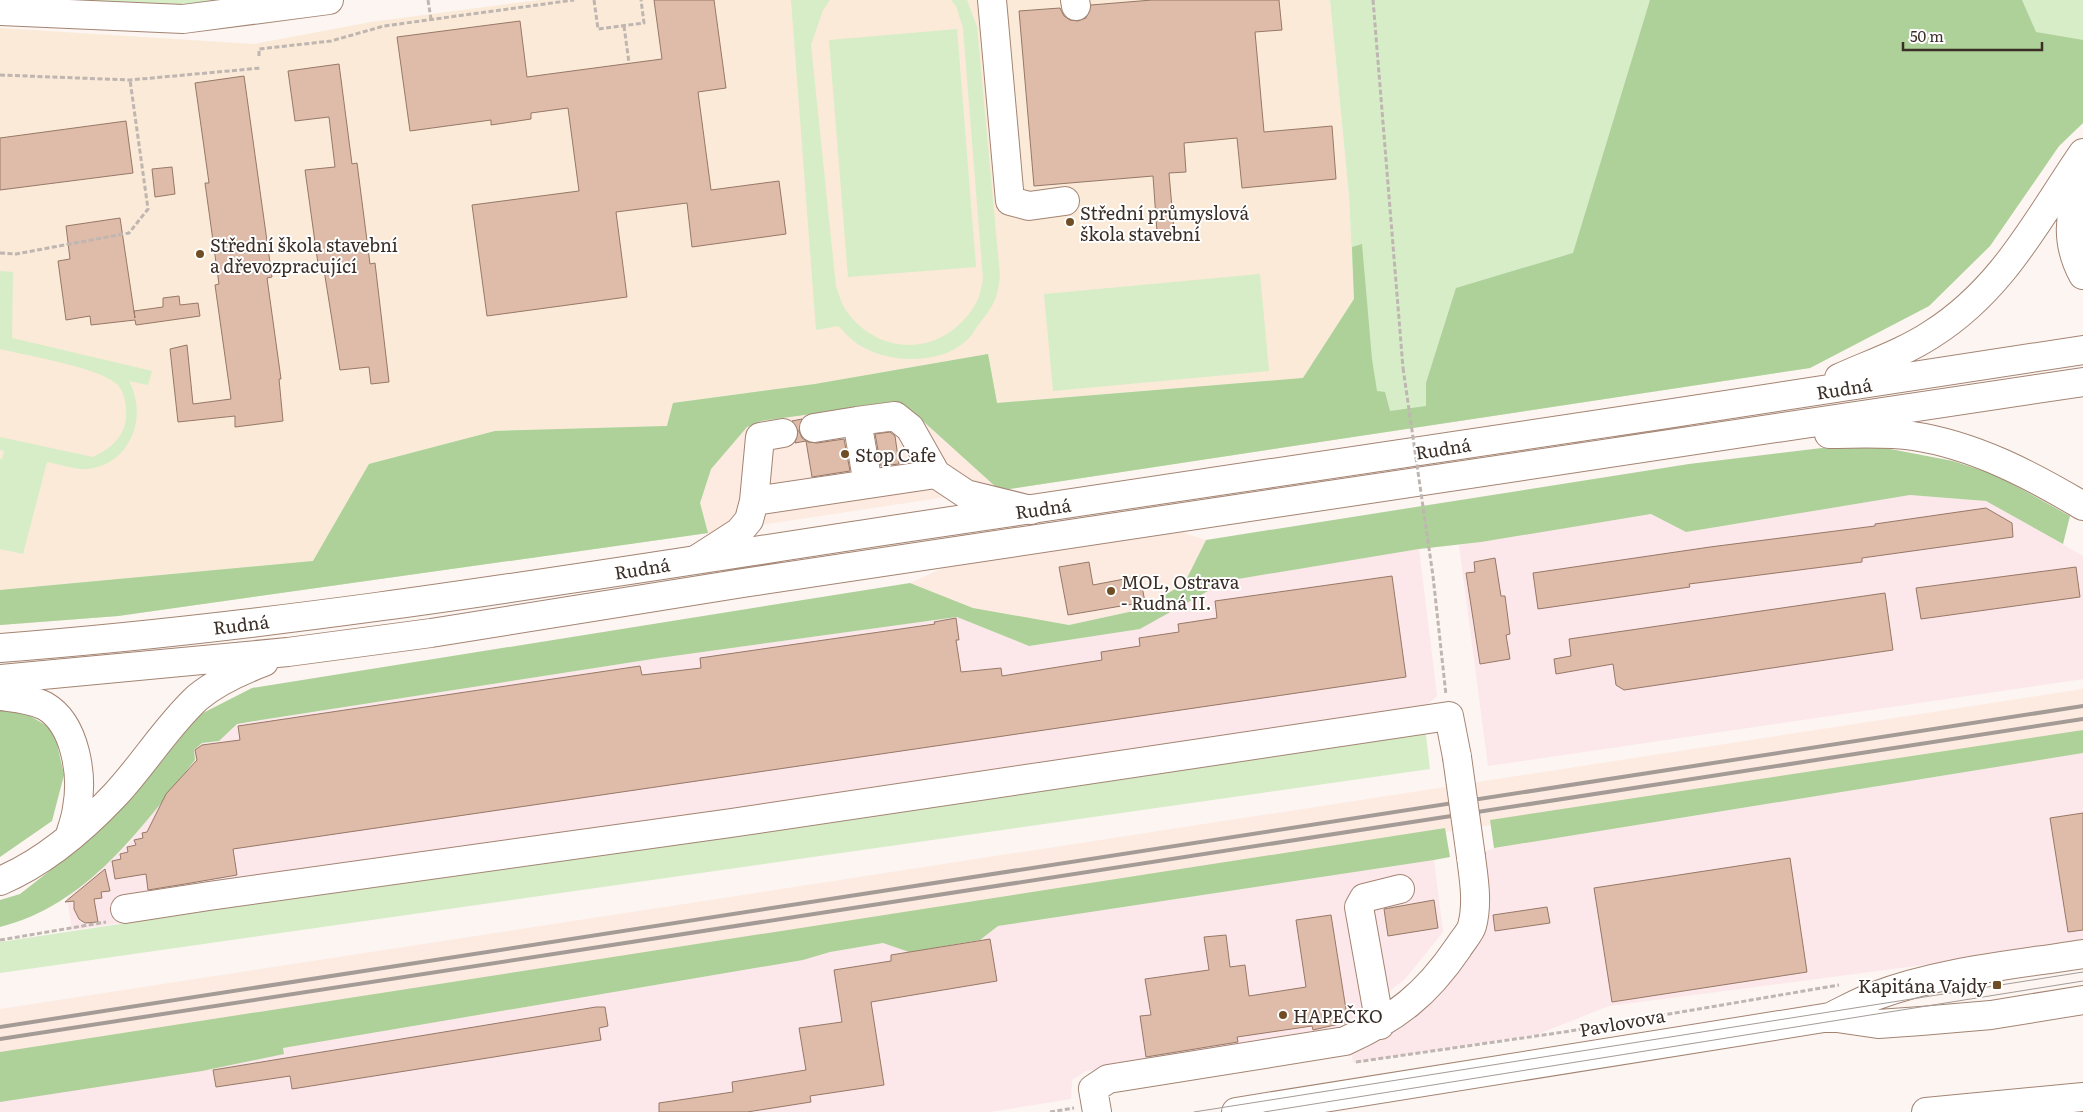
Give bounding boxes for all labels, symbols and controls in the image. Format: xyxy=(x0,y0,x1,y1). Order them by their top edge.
scale bar xyxy=(1903,20,2042,52)
text: 50 m xyxy=(1910,24,1944,47)
place label: Střední průmyslová škola stavební xyxy=(1080,199,1249,247)
marker: Střední průmyslová škola stavební xyxy=(1064,216,1076,228)
place label: Střední škola stavební a dřevozpracující xyxy=(210,231,398,279)
marker: Střední škola stavební a dřevozpracující xyxy=(194,248,206,260)
street label: Rudná xyxy=(1814,370,1874,406)
street label: Rudná xyxy=(1413,430,1473,466)
place label: Stop Cafe xyxy=(855,441,936,468)
marker: Stop Cafe xyxy=(839,448,851,460)
street label: Rudná xyxy=(1013,491,1073,525)
street label: Rudná xyxy=(612,550,672,586)
place label: MOL, Ostrava - Rudná II. xyxy=(1121,568,1240,616)
marker: MOL, Ostrava - Rudná II. xyxy=(1105,585,1117,597)
street label: Rudná xyxy=(211,607,271,641)
place label: Kapitána Vajdy xyxy=(1858,972,1988,999)
marker: Kapitána Vajdy xyxy=(1991,979,2003,991)
street label: Pavlovova xyxy=(1577,1001,1667,1043)
place label: HAPEČKO xyxy=(1293,1002,1383,1029)
marker: HAPEČKO xyxy=(1277,1009,1289,1021)

